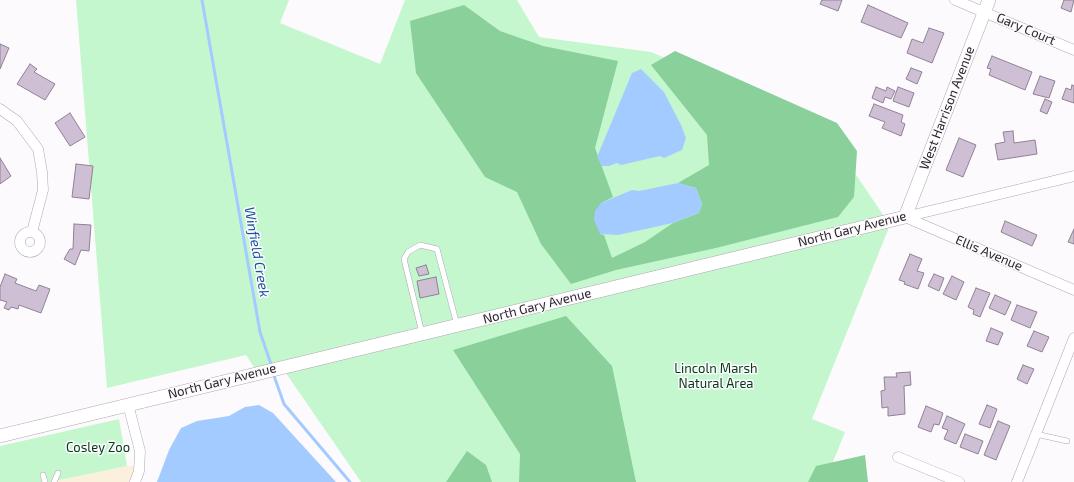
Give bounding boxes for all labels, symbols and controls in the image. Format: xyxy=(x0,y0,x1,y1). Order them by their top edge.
street label: Gary Court xyxy=(994,10,1058,48)
street label: West Harrison Avenue xyxy=(916,44,978,172)
water label: Winfield Creek xyxy=(241,205,273,299)
street label: North Gary Avenue xyxy=(796,208,908,250)
street label: Ellis Avenue xyxy=(953,232,1025,274)
street label: North Gary Avenue xyxy=(481,285,593,327)
street label: North Gary Avenue xyxy=(166,360,278,402)
park label: Lincoln Marsh Natural Area xyxy=(674,361,758,392)
park label: Cosley Zoo xyxy=(66,440,130,456)

